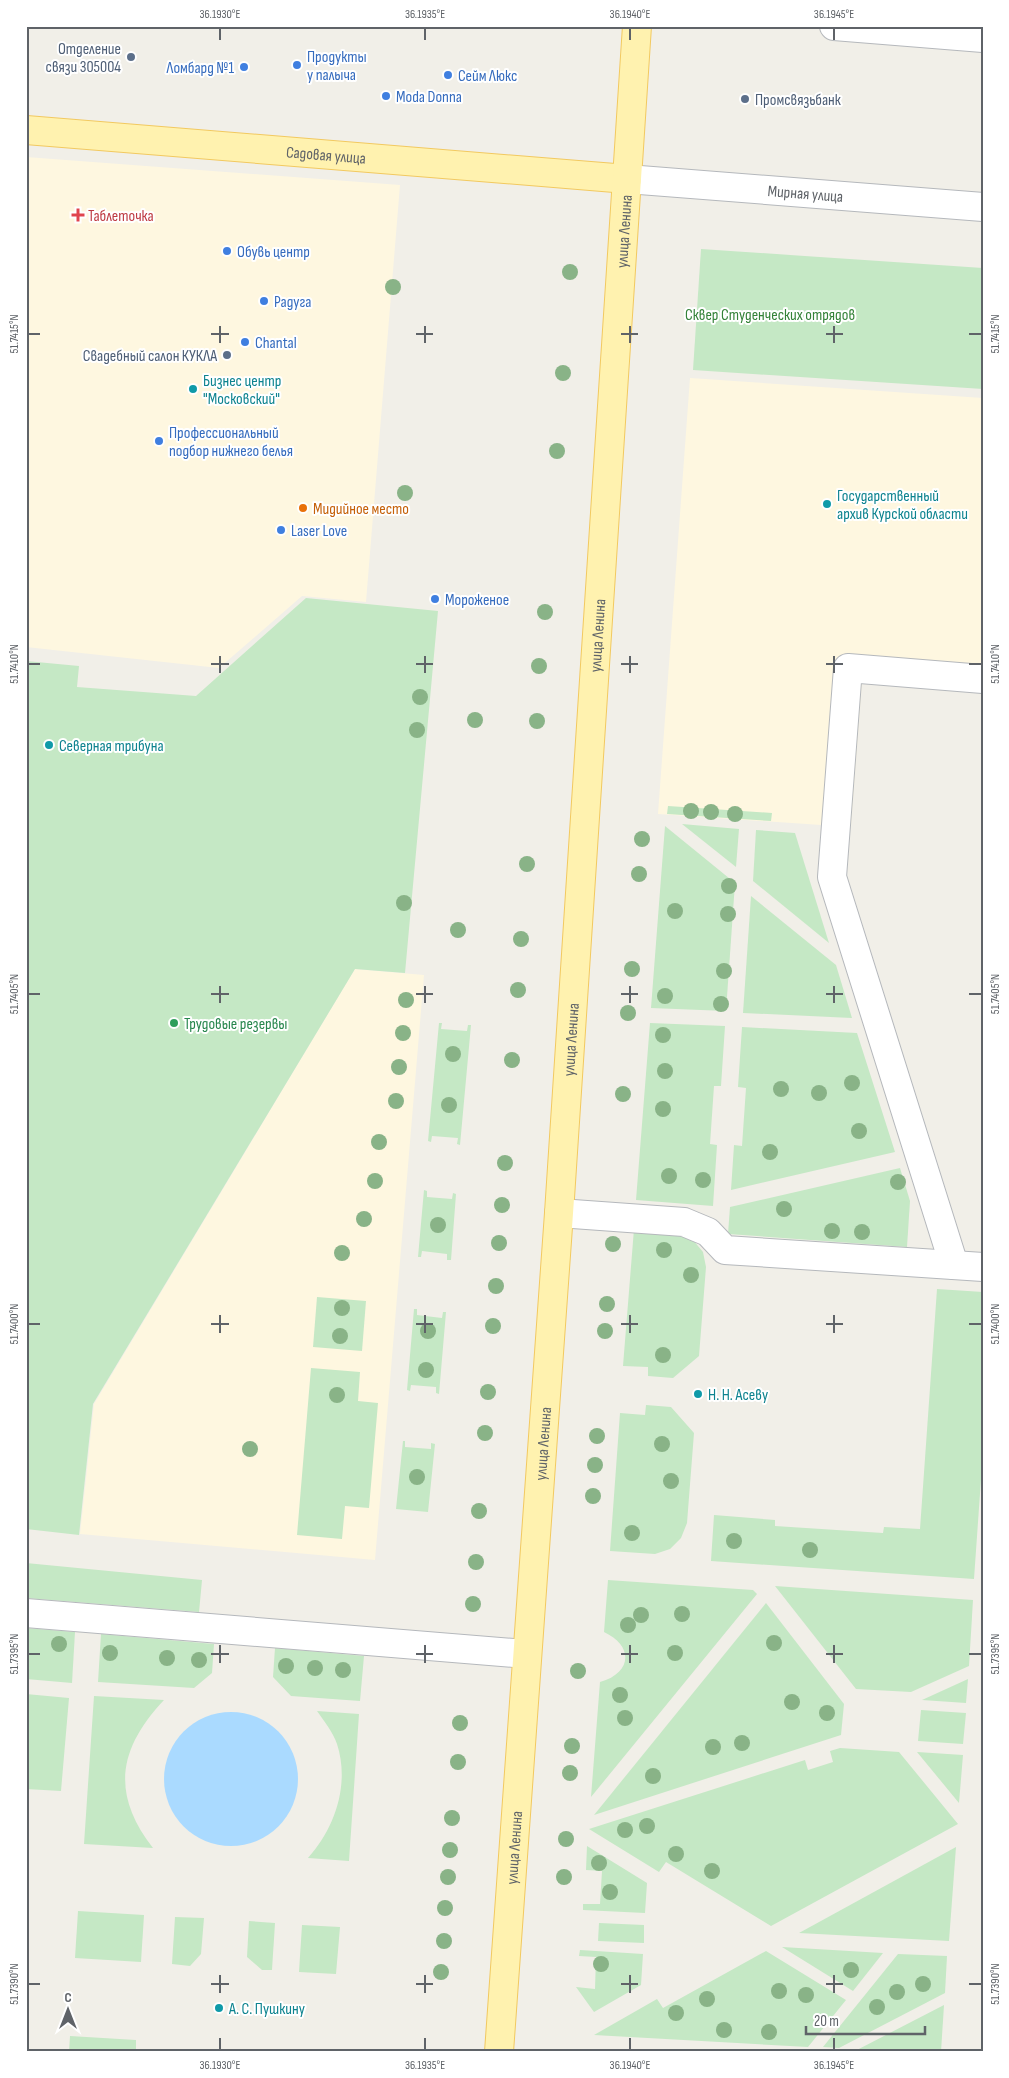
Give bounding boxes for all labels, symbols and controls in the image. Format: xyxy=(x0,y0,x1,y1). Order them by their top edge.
text: 36.1930°E xyxy=(200,7,240,22)
text: 36.1935°E xyxy=(405,7,445,22)
text: 36.1940°E xyxy=(610,7,650,22)
text: 36.1945°E xyxy=(814,7,854,22)
place label: Отделение связи 305004 xyxy=(45,40,121,77)
place label: Продукты у палыча xyxy=(307,48,367,85)
marker: Отделение связи 305004 xyxy=(125,51,137,63)
place label: Ломбард №1 xyxy=(165,59,234,78)
marker: Продукты у палыча xyxy=(291,59,303,71)
marker: Ломбард №1 xyxy=(238,61,250,73)
place label: Сейм Люкс xyxy=(458,67,517,86)
marker: Сейм Люкс xyxy=(442,69,454,81)
place label: Moda Donna xyxy=(396,88,462,107)
marker: Moda Donna xyxy=(380,90,392,102)
place label: Промсвязьбанк xyxy=(755,91,842,110)
marker: Промсвязьбанк xyxy=(739,93,751,105)
street label: Садовая улица xyxy=(285,143,366,169)
street label: Мирная улица xyxy=(767,182,844,207)
street label: улица Ленина xyxy=(613,194,637,269)
place label: Таблеточка xyxy=(88,207,154,226)
marker: Таблеточка xyxy=(72,209,84,221)
place label: Обувь центр xyxy=(237,243,310,262)
marker: Обувь центр xyxy=(221,245,233,257)
place label: Радуга xyxy=(274,293,311,312)
marker: Радуга xyxy=(258,295,270,307)
park label: Сквер Студенческих отрядов xyxy=(685,306,855,325)
text: 51.7415°N xyxy=(7,314,22,354)
text: 51.7415°N xyxy=(988,314,1003,354)
place label: Chantal xyxy=(255,334,297,353)
marker: Chantal xyxy=(239,336,251,348)
place label: Свадебный салон КУКЛА xyxy=(83,347,217,366)
marker: Свадебный салон КУКЛА xyxy=(221,349,233,361)
place label: Бизнес центр "Московский" xyxy=(203,372,281,409)
marker: Бизнес центр "Московский" xyxy=(187,383,199,395)
place label: Профессиональный подбор нижнего белья xyxy=(169,424,293,461)
marker: Профессиональный подбор нижнего белья xyxy=(153,435,165,447)
place label: Государственный архив Курской области xyxy=(837,487,968,524)
marker: Государственный архив Курской области xyxy=(821,498,833,510)
place label: Мидийное место xyxy=(313,500,409,519)
marker: Мидийное место xyxy=(297,502,309,514)
place label: Laser Love xyxy=(291,522,347,541)
marker: Laser Love xyxy=(275,524,287,536)
place label: Мороженое xyxy=(445,591,509,610)
marker: Мороженое xyxy=(429,593,441,605)
street label: улица Ленина xyxy=(587,598,610,673)
text: 51.7410°N xyxy=(7,644,22,684)
text: 51.7410°N xyxy=(988,644,1003,684)
place label: Северная трибуна xyxy=(59,737,164,756)
marker: Северная трибуна xyxy=(43,739,55,751)
text: 51.7405°N xyxy=(7,974,22,1014)
text: 51.7405°N xyxy=(988,974,1003,1014)
street label: улица Ленина xyxy=(560,1002,584,1077)
place label: Трудовые резервы xyxy=(184,1015,287,1034)
marker: Трудовые резервы xyxy=(168,1017,180,1029)
text: 51.7400°N xyxy=(7,1304,22,1344)
text: 51.7400°N xyxy=(988,1304,1003,1344)
place label: Н. Н. Асеву xyxy=(708,1386,768,1405)
marker: Н. Н. Асеву xyxy=(692,1388,704,1400)
street label: улица Ленина xyxy=(532,1406,556,1481)
text: 51.7395°N xyxy=(7,1634,22,1674)
text: 51.7395°N xyxy=(988,1634,1003,1674)
street label: улица Ленина xyxy=(503,1810,527,1885)
text: 51.7390°N xyxy=(7,1963,22,2005)
text: 51.7390°N xyxy=(988,1963,1003,2005)
north arrow xyxy=(42,1986,92,2036)
text: С xyxy=(64,1989,72,2006)
place label: А. С. Пушкину xyxy=(228,2000,305,2019)
marker: А. С. Пушкину xyxy=(213,2002,225,2014)
scale bar xyxy=(806,2003,925,2035)
text: 20 m xyxy=(814,2012,839,2031)
text: 36.1930°E xyxy=(200,2058,240,2073)
text: 36.1935°E xyxy=(405,2058,445,2073)
text: 36.1940°E xyxy=(610,2058,650,2073)
text: 36.1945°E xyxy=(814,2058,854,2073)

